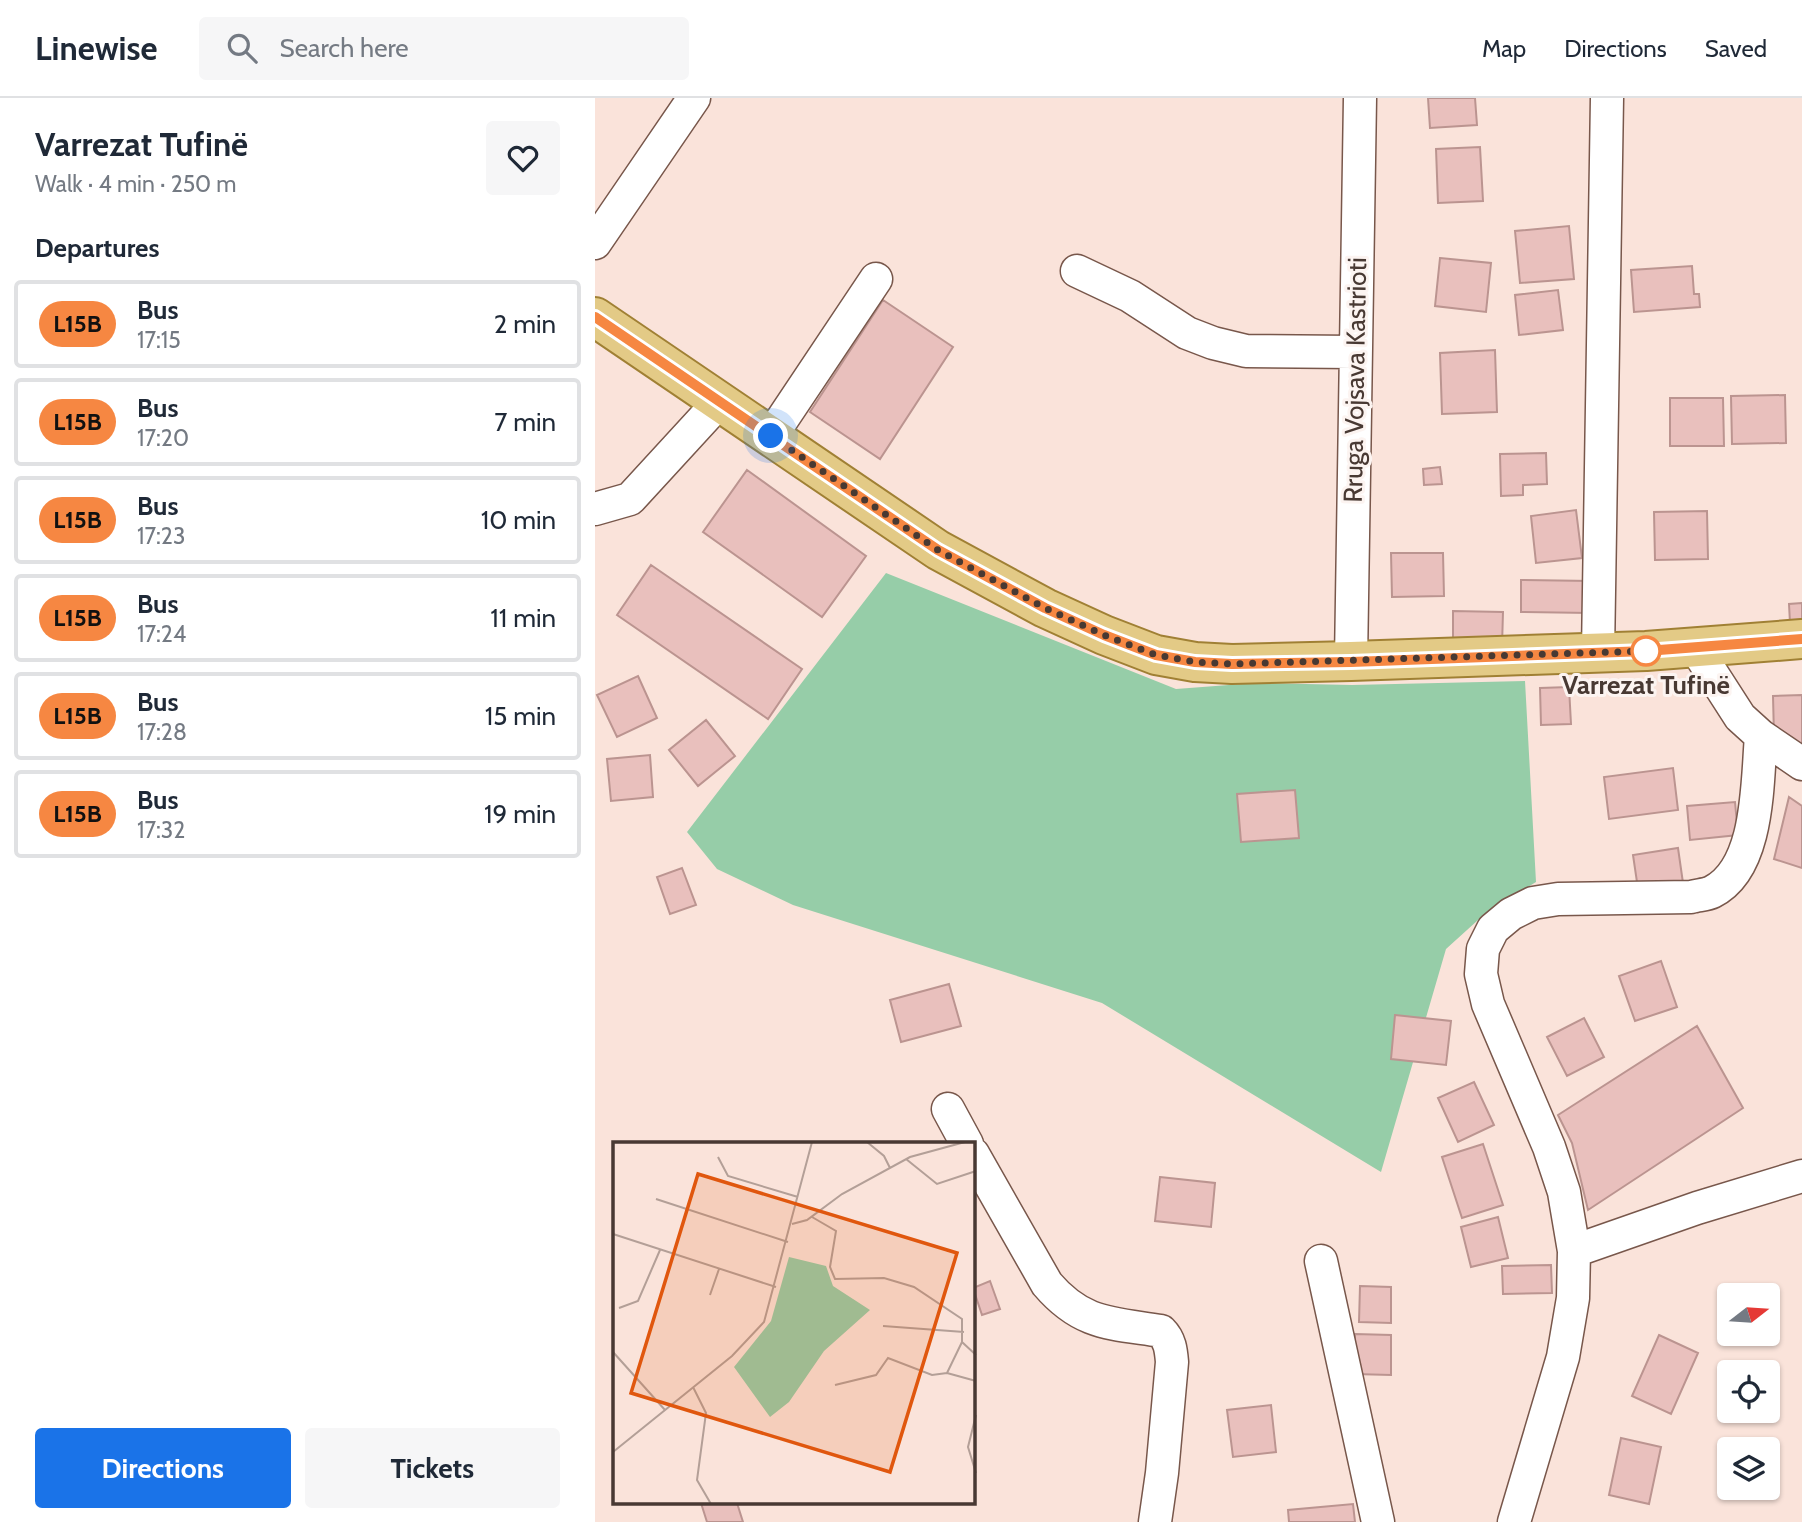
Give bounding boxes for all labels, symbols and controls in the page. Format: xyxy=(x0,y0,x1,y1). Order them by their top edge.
search box xyxy=(199,17,689,80)
text: Linewise xyxy=(35,28,157,68)
icon: search xyxy=(223,29,261,67)
text: Search here xyxy=(279,32,409,64)
text: Map xyxy=(1482,34,1526,63)
text: Directions xyxy=(1564,34,1667,63)
text: Saved xyxy=(1705,34,1767,63)
button: heart xyxy=(486,121,560,195)
text: Varrezat Tufinë xyxy=(35,124,248,164)
text: Walk · 4 min · 250 m xyxy=(35,170,237,198)
text: Departures xyxy=(35,232,159,264)
street label: Rruga Vojsava Kastrioti xyxy=(1337,257,1373,503)
text: Bus xyxy=(137,294,178,326)
text: 2 min xyxy=(494,308,556,340)
text: L15B xyxy=(53,309,102,338)
text: 17:15 xyxy=(137,326,181,354)
text: Bus xyxy=(137,392,178,424)
text: 7 min xyxy=(494,406,556,438)
text: L15B xyxy=(53,407,102,436)
your location xyxy=(753,418,788,453)
text: 17:20 xyxy=(137,424,189,452)
text: Bus xyxy=(137,490,178,522)
text: 10 min xyxy=(481,504,556,536)
text: L15B xyxy=(53,505,102,534)
text: 17:23 xyxy=(137,522,185,550)
text: Bus xyxy=(137,588,178,620)
text: 11 min xyxy=(490,602,556,634)
text: L15B xyxy=(53,603,102,632)
text: 17:24 xyxy=(137,620,186,648)
marker: Varrezat Tufinë xyxy=(1631,636,1661,666)
place label: Varrezat Tufinë xyxy=(1562,669,1730,701)
text: Bus xyxy=(137,686,178,718)
text: 15 min xyxy=(485,700,556,732)
text: L15B xyxy=(53,701,102,730)
text: 17:28 xyxy=(137,718,187,746)
text: Bus xyxy=(137,784,178,816)
text: 19 min xyxy=(484,798,556,830)
text: L15B xyxy=(53,799,102,828)
text: 17:32 xyxy=(137,816,185,844)
inset map xyxy=(613,1142,975,1504)
north arrow xyxy=(1717,1283,1780,1346)
map controls xyxy=(1717,1283,1780,1500)
button: locate xyxy=(1717,1360,1780,1423)
button: Directions xyxy=(35,1428,291,1508)
button: Tickets xyxy=(305,1428,560,1508)
button: layers xyxy=(1717,1437,1780,1500)

